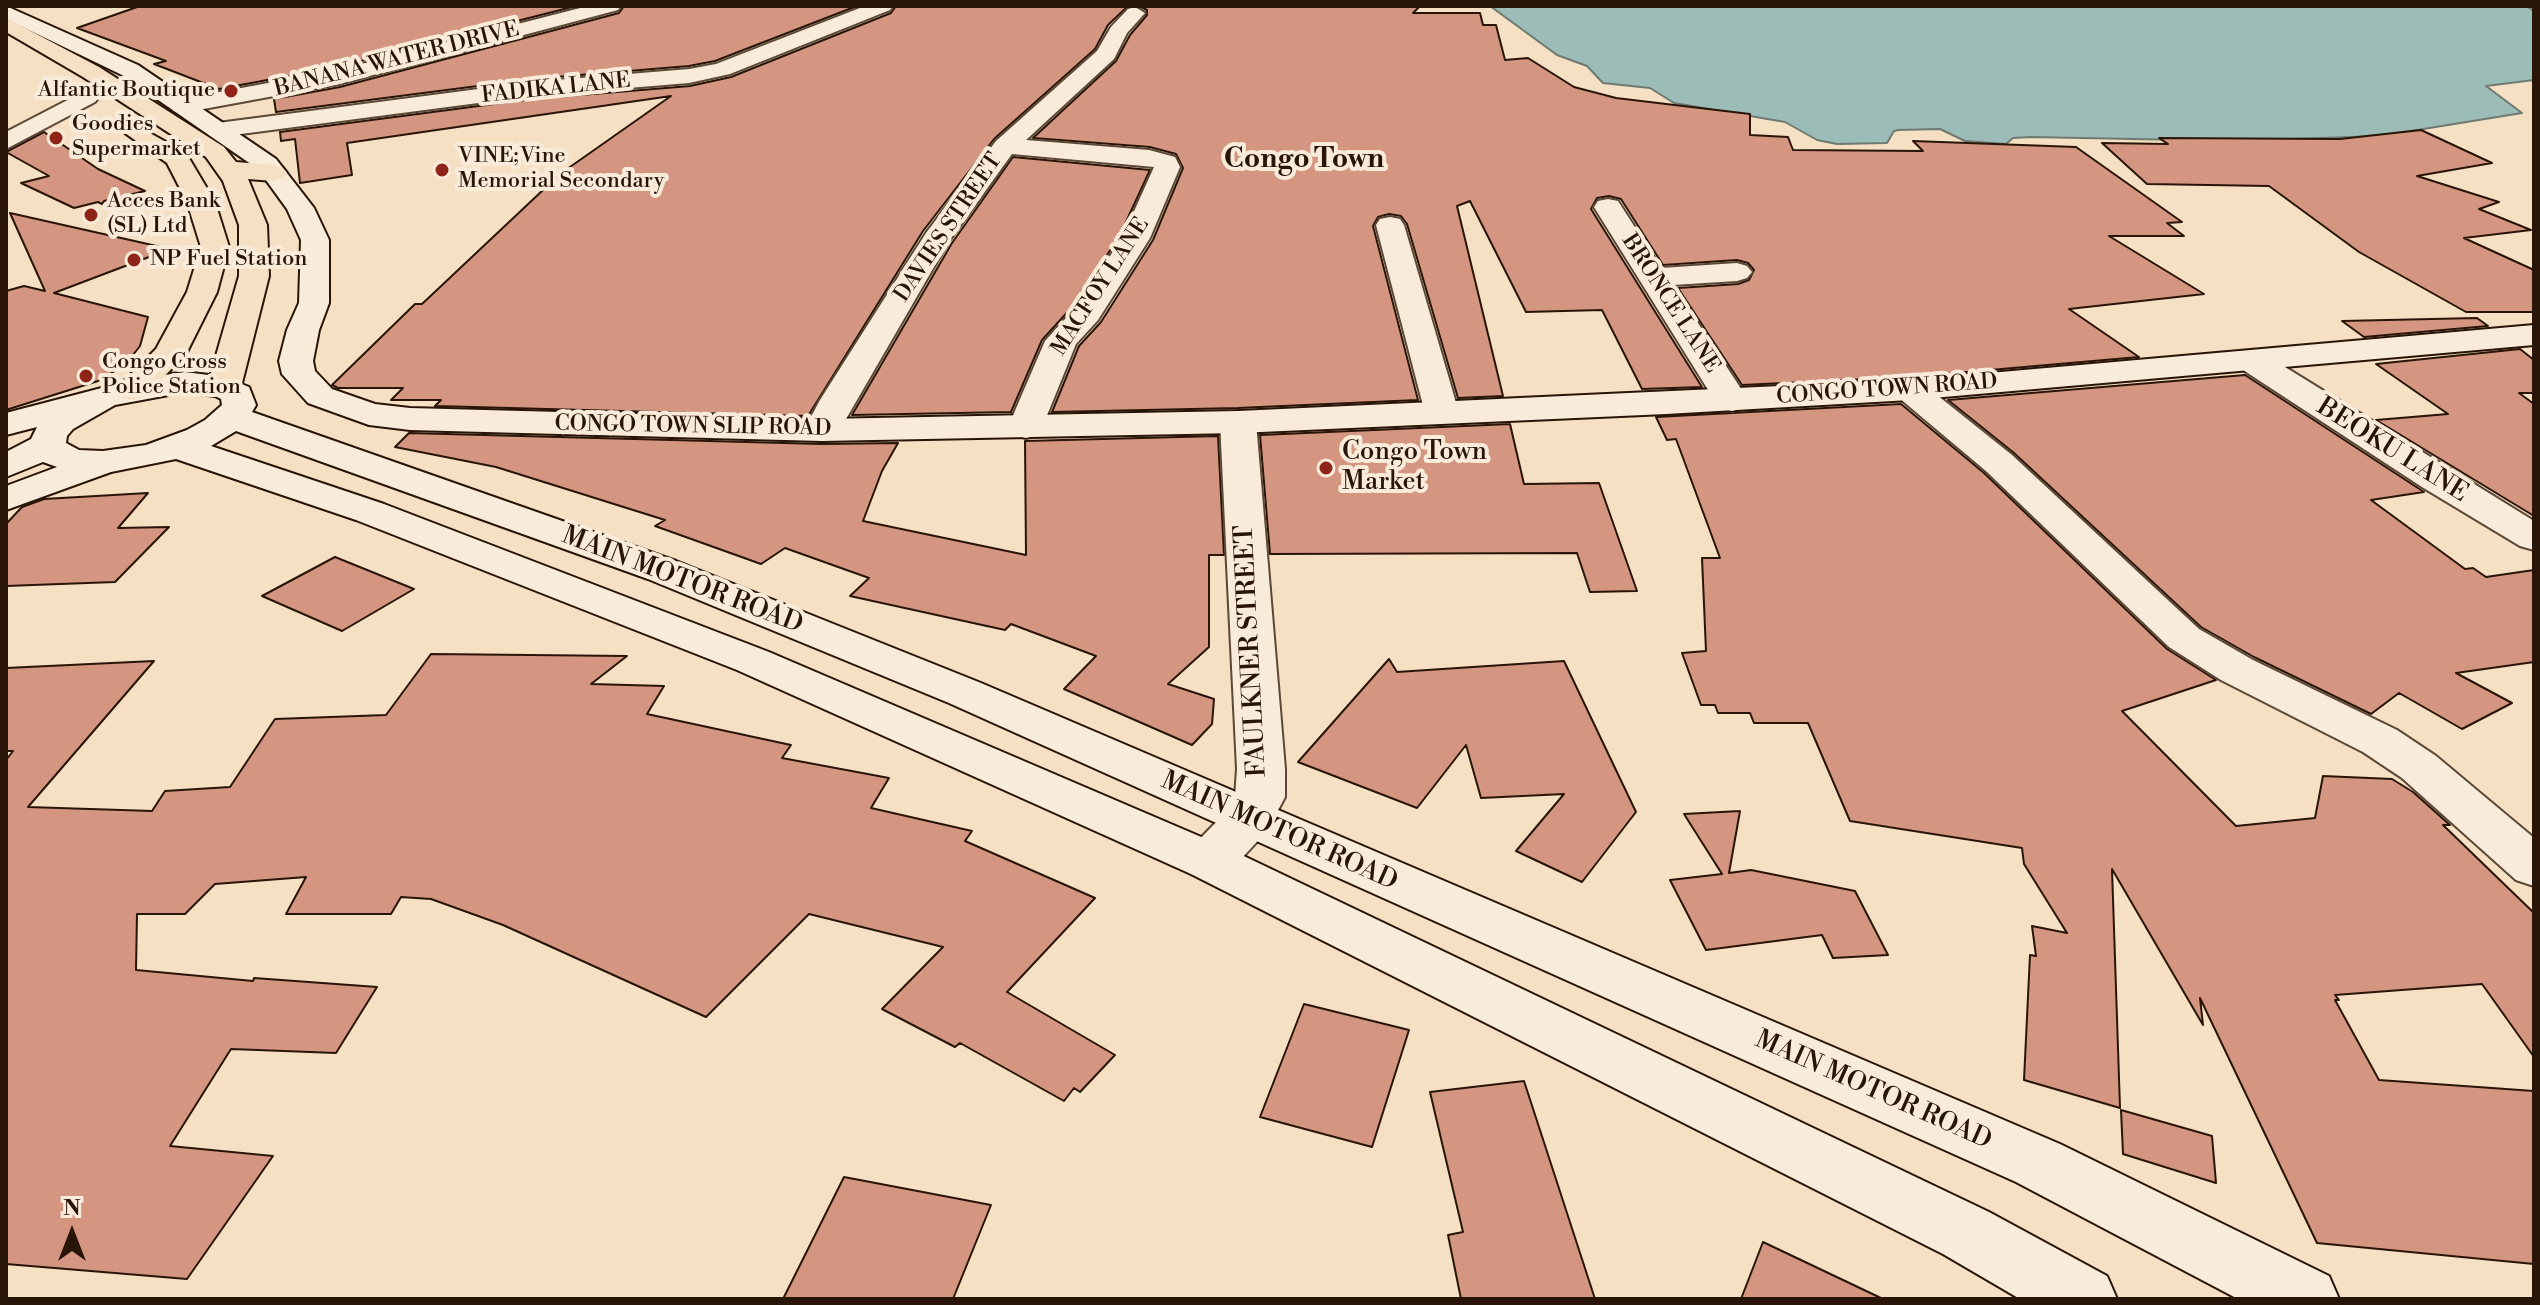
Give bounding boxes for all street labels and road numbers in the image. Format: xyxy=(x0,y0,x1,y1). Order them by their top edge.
street label: BANANA WATER DRIVE xyxy=(272,17,522,103)
street label: FADIKA LANE xyxy=(480,68,632,110)
street label: DAVIES STREET xyxy=(889,149,1009,307)
street label: MACFOY LANE xyxy=(1046,213,1156,361)
street label: BRONCE LANE xyxy=(1615,230,1725,378)
street label: CONGO TOWN ROAD xyxy=(1776,369,1998,411)
street label: BEOKU LANE xyxy=(2311,392,2473,510)
street label: CONGO TOWN SLIP ROAD xyxy=(554,411,832,443)
street label: MAIN MOTOR ROAD xyxy=(557,521,807,641)
street label: FAULKNER STREET xyxy=(1230,524,1274,778)
street label: MAIN MOTOR ROAD xyxy=(1156,766,1402,898)
street label: MAIN MOTOR ROAD xyxy=(1750,1025,1996,1157)

